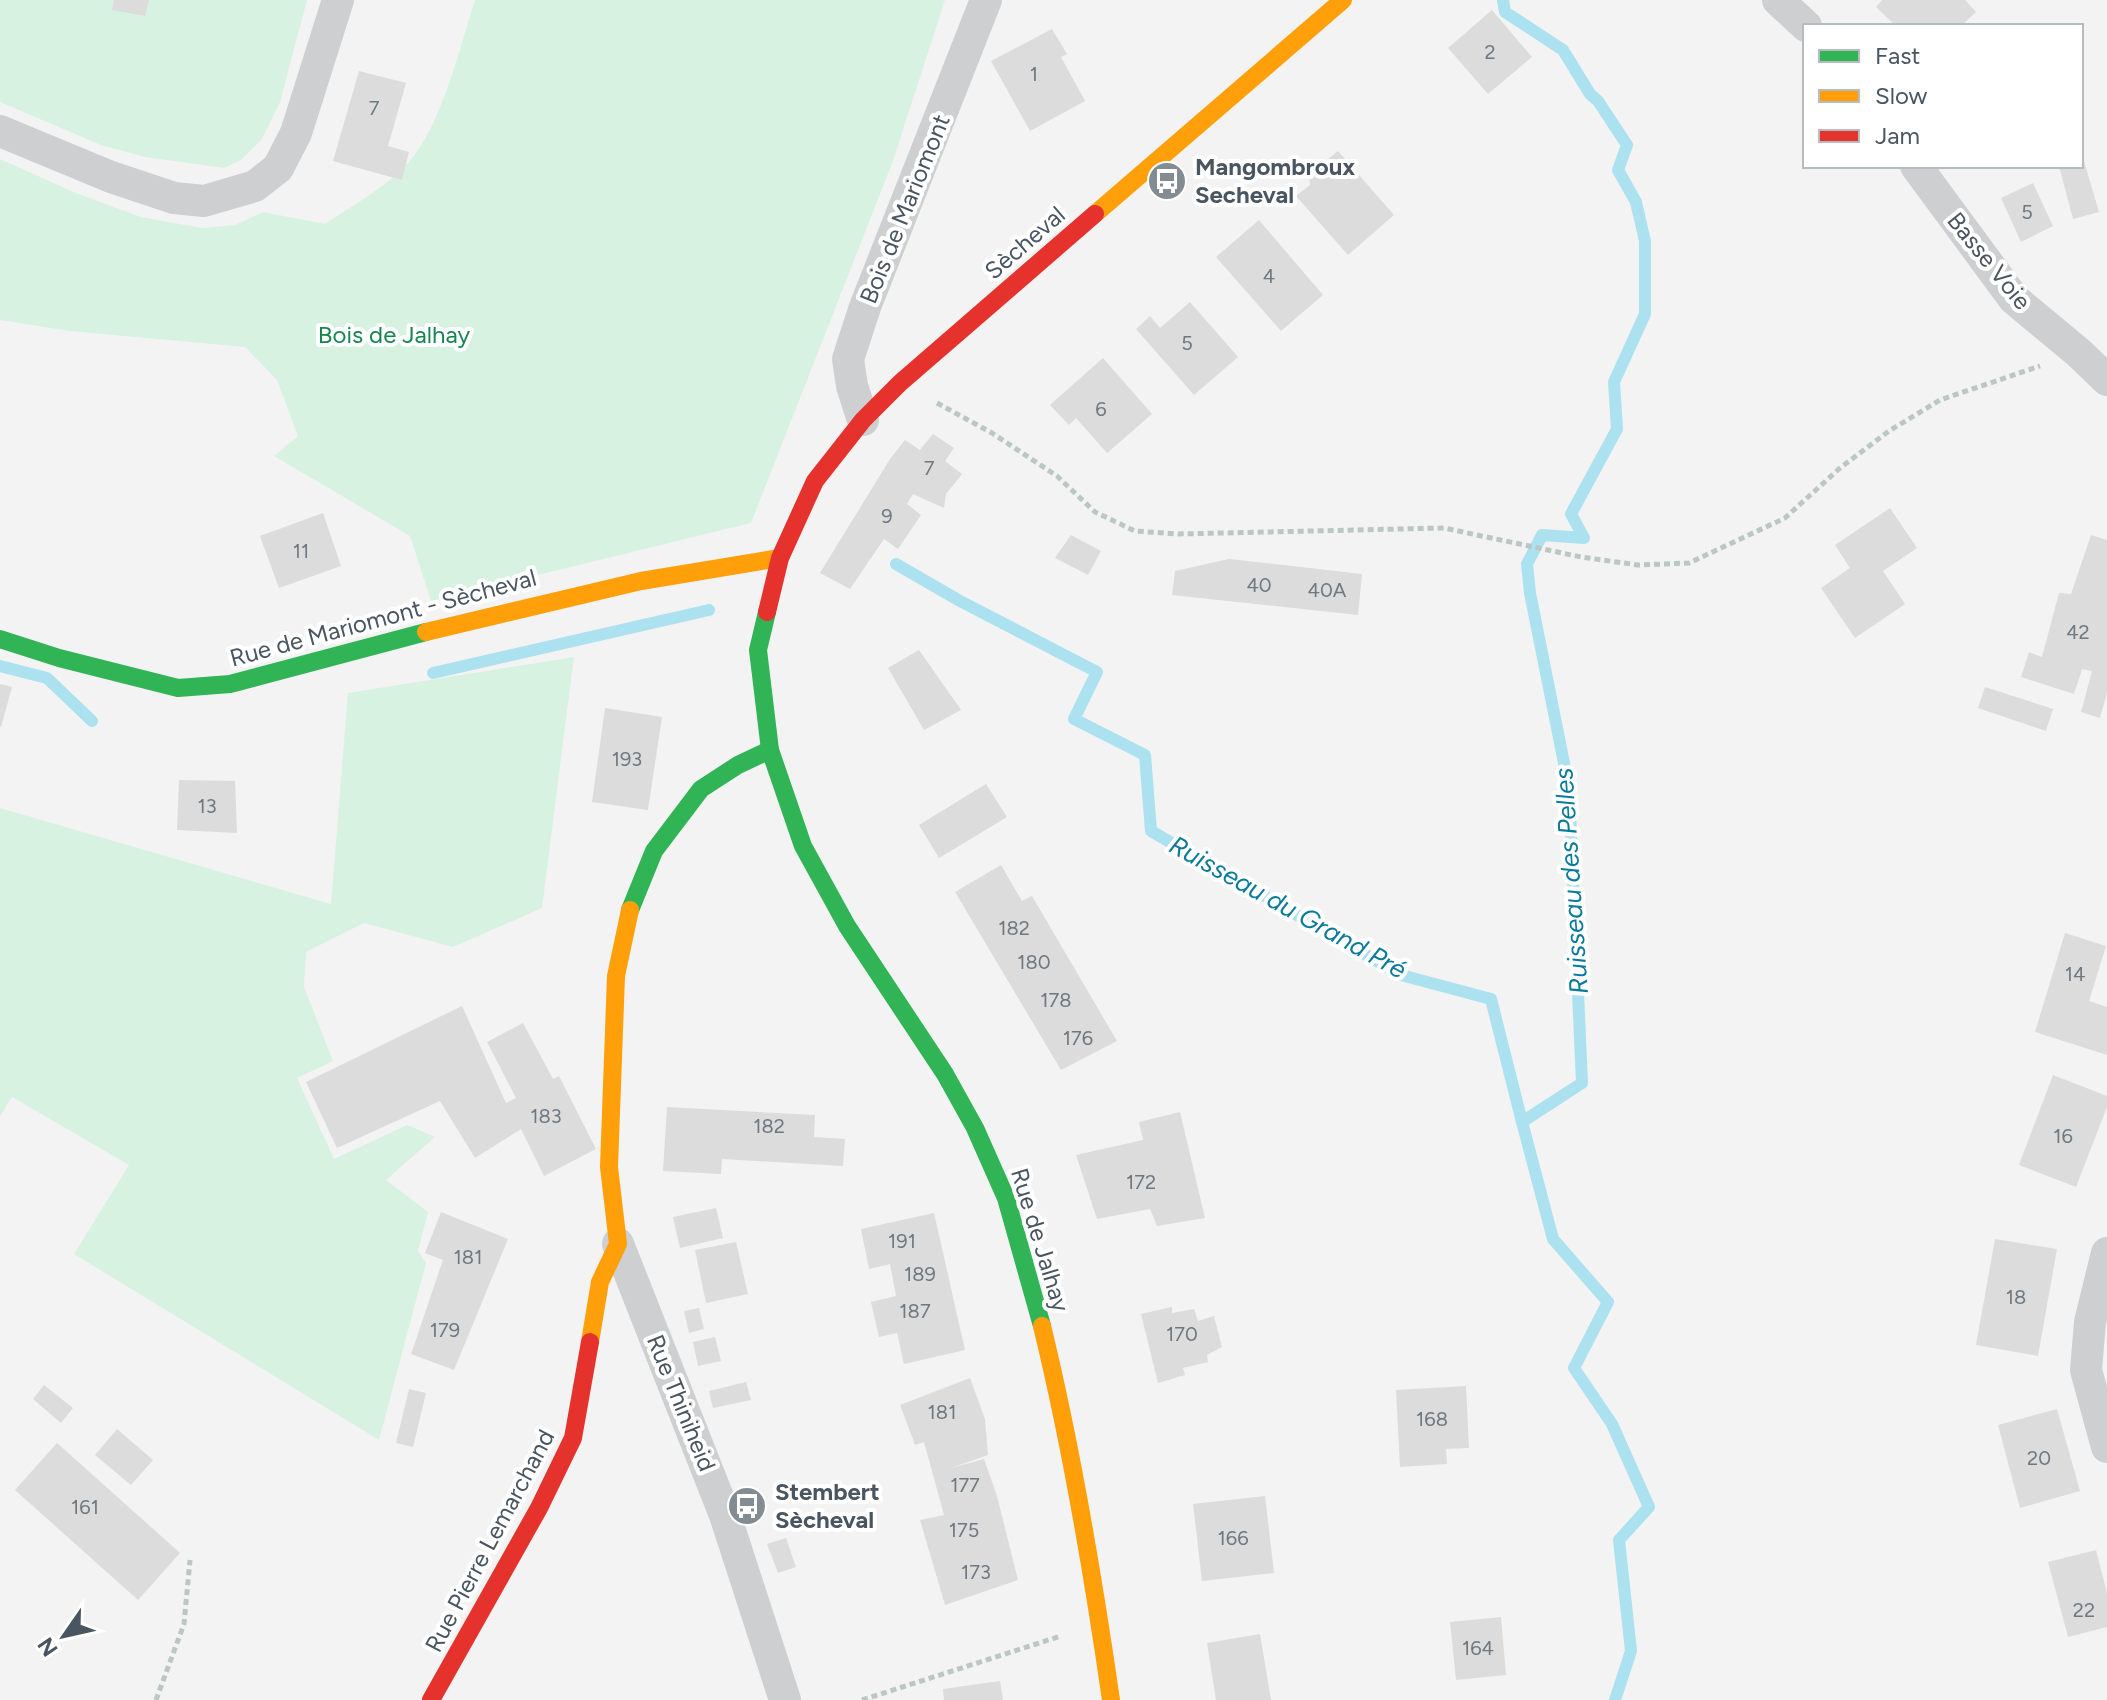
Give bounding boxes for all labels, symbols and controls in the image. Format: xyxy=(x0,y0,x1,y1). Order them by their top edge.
legend xyxy=(1803,24,2083,168)
house number: 2 xyxy=(1484,40,1496,64)
text: Fast xyxy=(1875,41,1920,70)
house number: 1 xyxy=(1030,62,1038,86)
text: Slow xyxy=(1875,81,1928,110)
house number: 7 xyxy=(369,96,380,120)
street label: Bois de Mariomont xyxy=(853,110,956,308)
text: Jam xyxy=(1875,121,1920,150)
place label: Mangombroux Secheval xyxy=(1195,152,1355,209)
bus stop icon: Mangombroux Secheval xyxy=(1146,160,1188,202)
street label: Sècheval xyxy=(979,200,1071,285)
house number: 5 xyxy=(2021,200,2033,224)
street label: Basse Voie xyxy=(1941,206,2037,315)
house number: 4 xyxy=(1263,264,1275,288)
park label: Bois de Jalhay xyxy=(318,320,471,349)
house number: 5 xyxy=(1181,331,1193,355)
house number: 6 xyxy=(1095,397,1107,421)
house number: 7 xyxy=(924,456,935,480)
house number: 9 xyxy=(881,504,893,528)
house number: 11 xyxy=(293,539,309,563)
street label: Rue de Mariomont - Sècheval xyxy=(226,563,539,672)
house number: 40 xyxy=(1246,573,1272,597)
house number: 40A xyxy=(1308,578,1347,602)
house number: 42 xyxy=(2066,620,2090,644)
house number: 193 xyxy=(612,747,642,771)
water label: Ruisseau des Pelles xyxy=(1547,767,1595,995)
house number: 13 xyxy=(197,794,217,818)
water label: Ruisseau du Grand Pré xyxy=(1164,829,1412,985)
house number: 182 xyxy=(998,916,1030,940)
house number: 180 xyxy=(1017,950,1051,974)
house number: 14 xyxy=(2065,962,2085,986)
house number: 178 xyxy=(1040,988,1072,1012)
house number: 176 xyxy=(1063,1026,1093,1050)
house number: 183 xyxy=(530,1104,562,1128)
house number: 182 xyxy=(753,1114,785,1138)
house number: 16 xyxy=(2053,1124,2073,1148)
street label: Rue de Jalhay xyxy=(1005,1165,1076,1315)
house number: 172 xyxy=(1126,1170,1156,1194)
house number: 191 xyxy=(888,1229,916,1253)
house number: 181 xyxy=(454,1245,482,1269)
house number: 189 xyxy=(904,1262,936,1286)
house number: 18 xyxy=(2006,1285,2026,1309)
house number: 187 xyxy=(899,1299,931,1323)
house number: 179 xyxy=(430,1318,460,1342)
house number: 170 xyxy=(1166,1322,1198,1346)
street label: Rue Thiniheid xyxy=(641,1330,722,1475)
house number: 181 xyxy=(928,1400,956,1424)
house number: 168 xyxy=(1416,1407,1448,1431)
street label: Rue Pierre Lemarchand xyxy=(419,1425,561,1657)
house number: 20 xyxy=(2027,1446,2051,1470)
house number: 177 xyxy=(950,1473,980,1497)
place label: Stembert Sècheval xyxy=(775,1477,880,1534)
bus stop icon: Stembert Sècheval xyxy=(726,1485,768,1527)
house number: 161 xyxy=(71,1495,99,1519)
house number: 175 xyxy=(949,1518,979,1542)
house number: 166 xyxy=(1218,1526,1248,1550)
house number: 173 xyxy=(961,1560,991,1584)
north arrow xyxy=(24,1596,104,1676)
house number: 22 xyxy=(2073,1598,2095,1622)
text: N xyxy=(32,1632,64,1662)
house number: 164 xyxy=(1462,1636,1494,1660)

